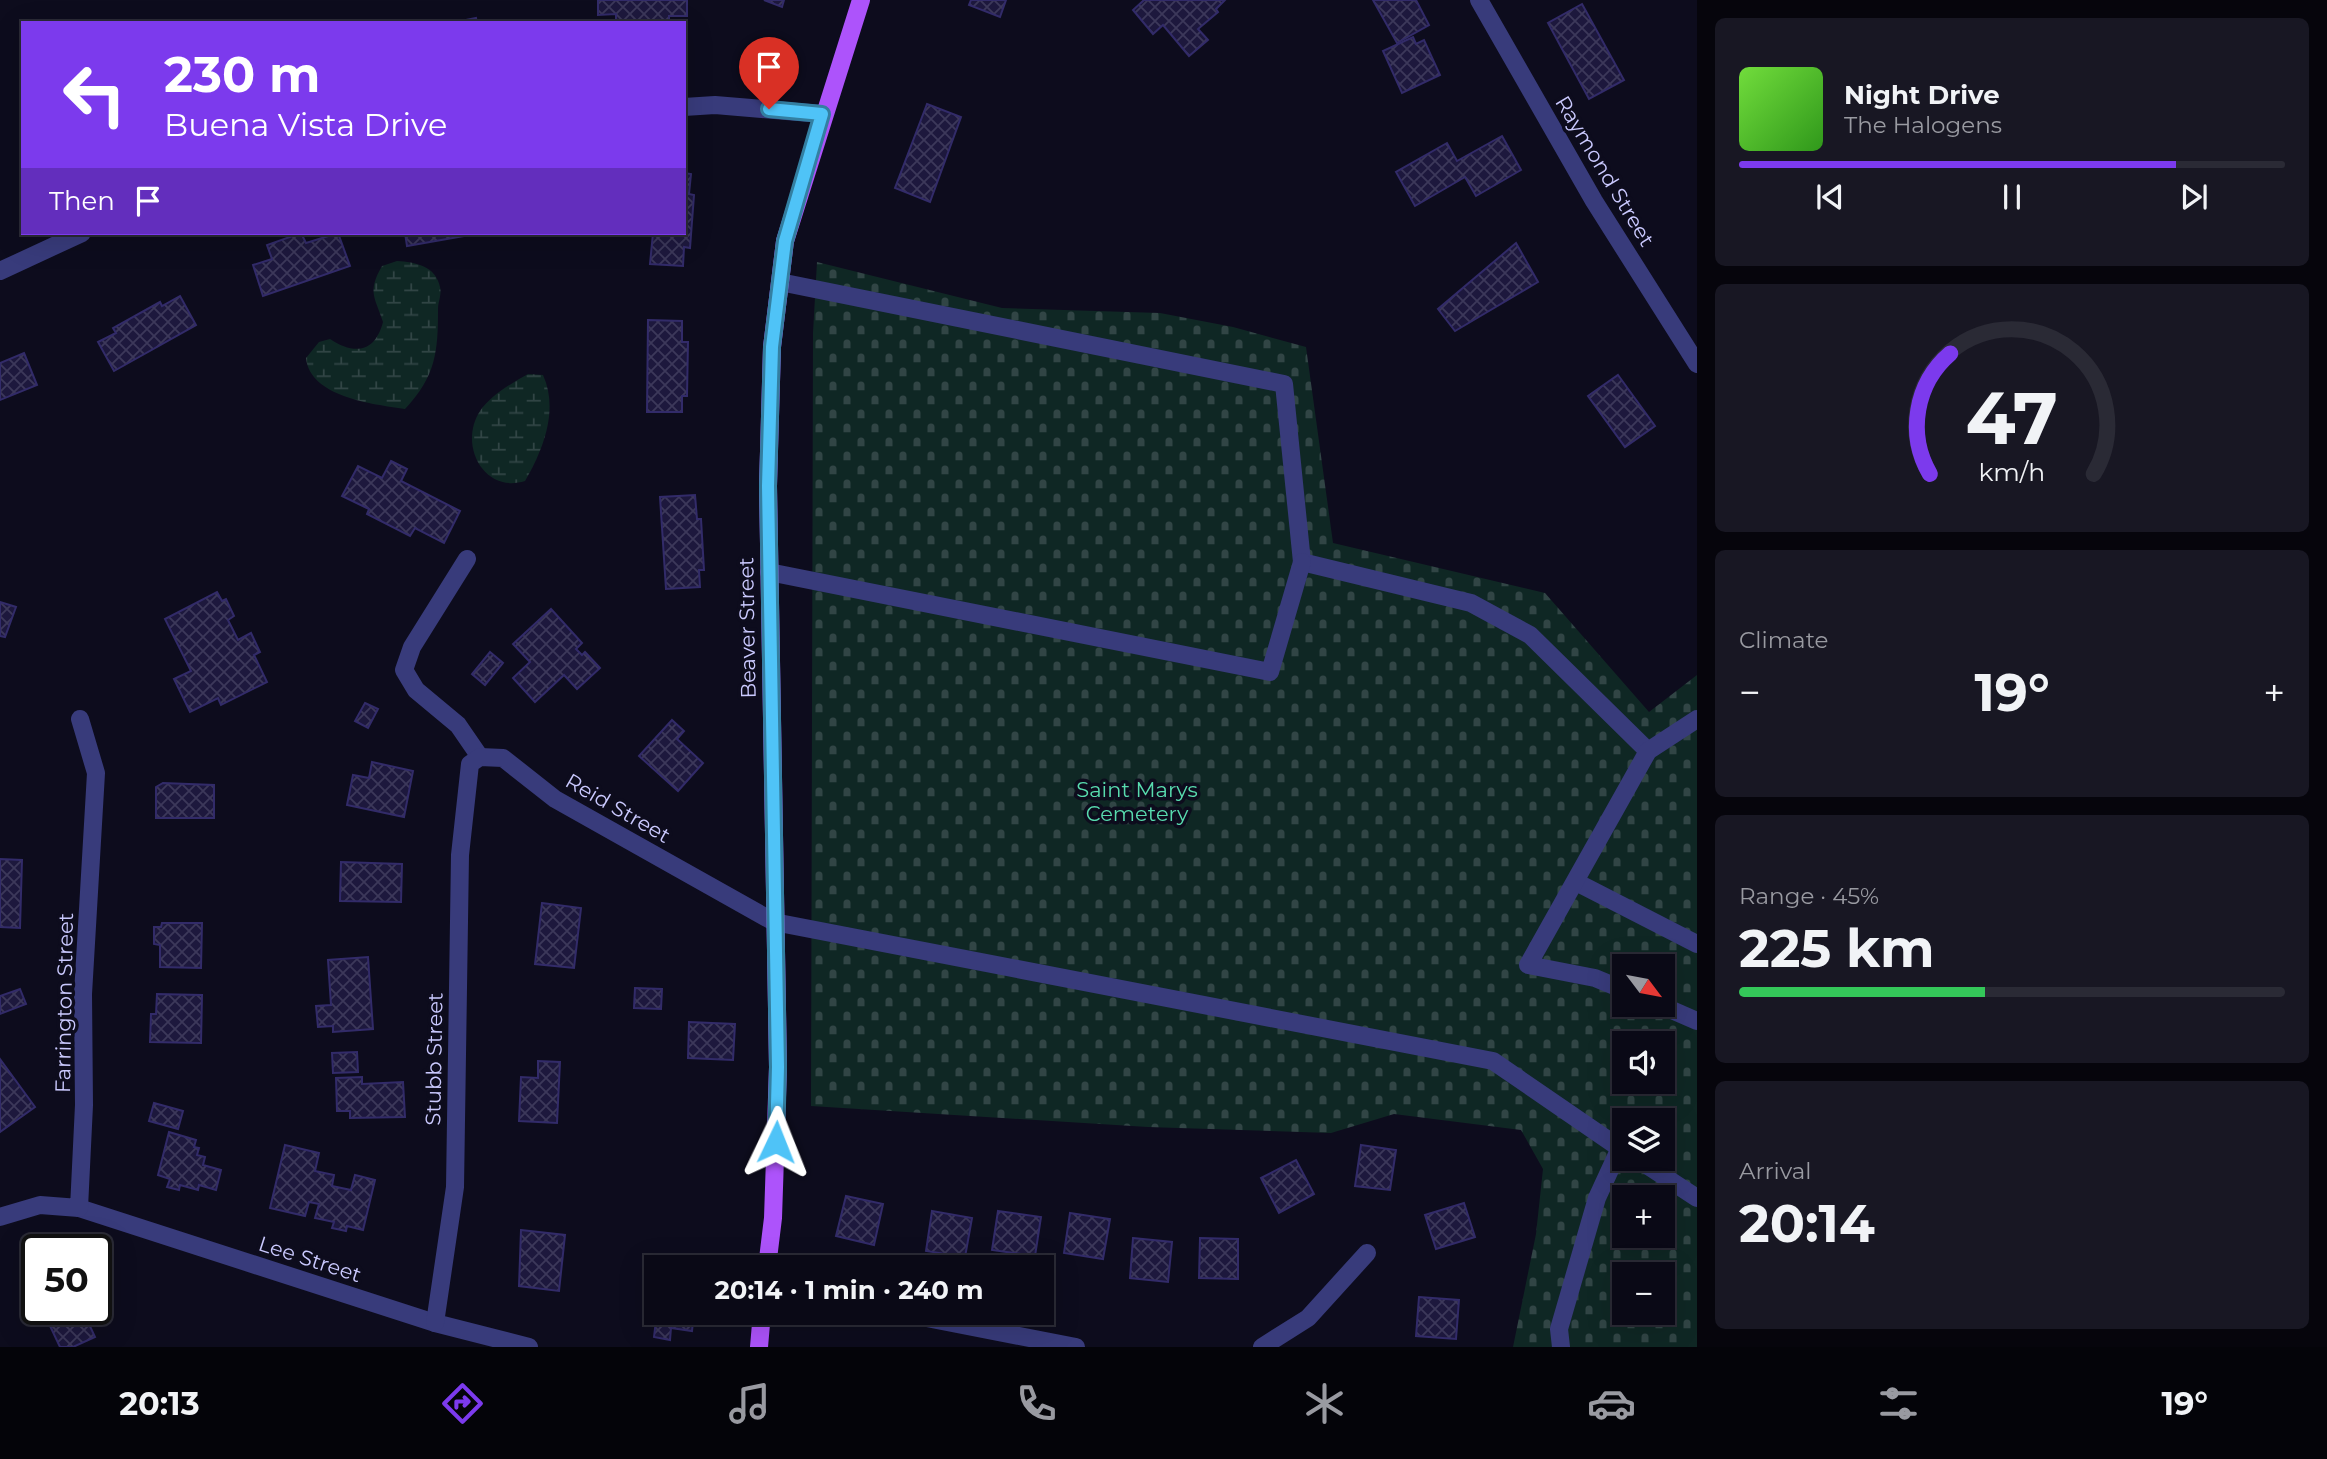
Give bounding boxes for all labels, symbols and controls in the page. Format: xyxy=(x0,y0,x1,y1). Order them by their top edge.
pin xyxy=(739,37,799,109)
text: 230 m xyxy=(164,45,320,104)
icon: arrive xyxy=(750,48,788,86)
icon: left xyxy=(49,49,140,140)
text: Night Drive xyxy=(1844,79,2000,111)
street label: Raymond Street xyxy=(1550,91,1660,251)
text: Buena Vista Drive xyxy=(164,105,447,144)
text: The Halogens xyxy=(1844,111,2002,139)
icon: previous xyxy=(1811,178,1849,216)
icon: pause xyxy=(1993,178,2031,216)
icon: next xyxy=(2175,178,2213,216)
icon: arrive xyxy=(129,182,167,220)
text: Then xyxy=(49,185,115,217)
text: 47 xyxy=(1966,374,2058,462)
text: km/h xyxy=(1979,456,2045,486)
street label: Beaver Street xyxy=(733,557,761,699)
text: Climate xyxy=(1739,626,1828,654)
text: 19° xyxy=(1974,661,2050,724)
text: − xyxy=(1739,669,1761,716)
text: + xyxy=(2263,669,2285,716)
street label: Reid Street xyxy=(561,768,675,848)
park label: Saint Marys Cemetery xyxy=(1076,777,1198,826)
text: Range · 45% xyxy=(1739,882,1879,910)
street label: Farrington Street xyxy=(50,913,78,1093)
text: 225 km xyxy=(1739,917,1934,980)
north arrow xyxy=(1612,954,1675,1017)
map controls xyxy=(1612,954,1675,1325)
street label: Stubb Street xyxy=(420,992,448,1126)
button: sound xyxy=(1612,1031,1675,1094)
position arrow xyxy=(739,1105,813,1179)
button: layers xyxy=(1612,1108,1675,1171)
text: Arrival xyxy=(1739,1157,1812,1185)
button: + xyxy=(1612,1185,1675,1248)
text: 20:14 xyxy=(1739,1192,1875,1255)
street label: Lee Street xyxy=(255,1231,365,1287)
speed limit sign: 50 xyxy=(21,1234,112,1325)
button: − xyxy=(1612,1262,1675,1325)
text: 20:14 · 1 min · 240 m xyxy=(715,1274,983,1306)
icon: directions xyxy=(438,1379,487,1428)
icon: music xyxy=(725,1379,774,1428)
icon: phone xyxy=(1012,1379,1061,1428)
icon: climate xyxy=(1300,1379,1349,1428)
icon: car xyxy=(1587,1379,1636,1428)
icon: filters xyxy=(1874,1379,1923,1428)
text: 20:13 xyxy=(119,1384,200,1423)
text: 19° xyxy=(2161,1384,2208,1423)

